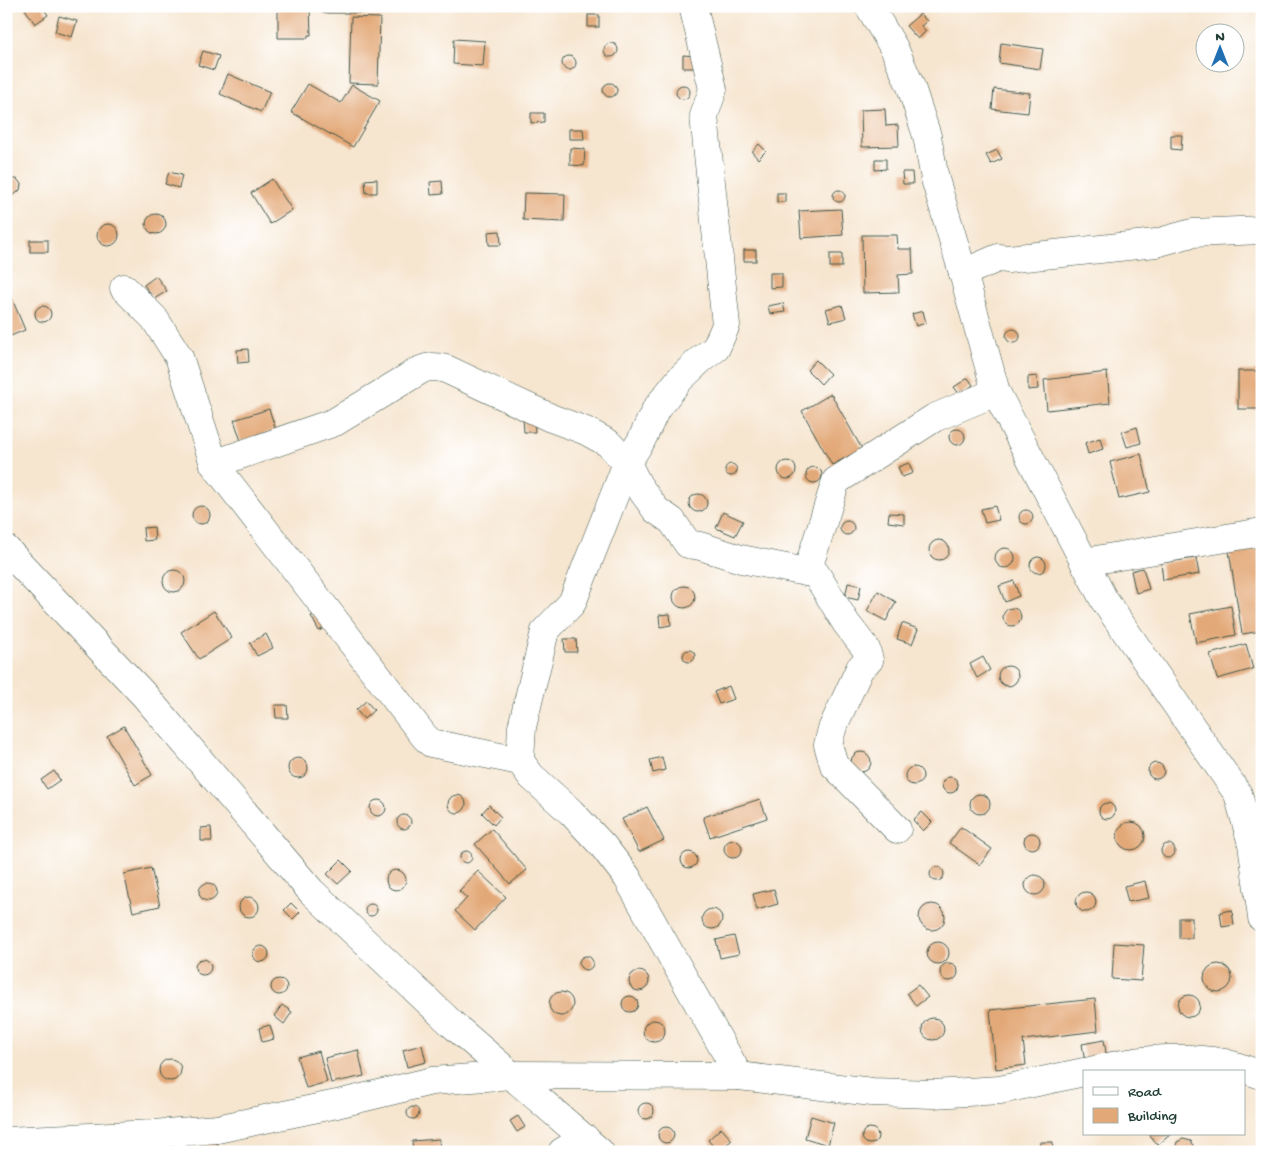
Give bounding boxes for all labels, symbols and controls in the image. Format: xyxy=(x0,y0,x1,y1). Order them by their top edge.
north arrow xyxy=(1196,22,1246,72)
text: N xyxy=(1215,29,1225,46)
legend xyxy=(1083,1070,1246,1136)
text: Road xyxy=(1128,1084,1162,1102)
text: Building xyxy=(1127,1108,1177,1126)

